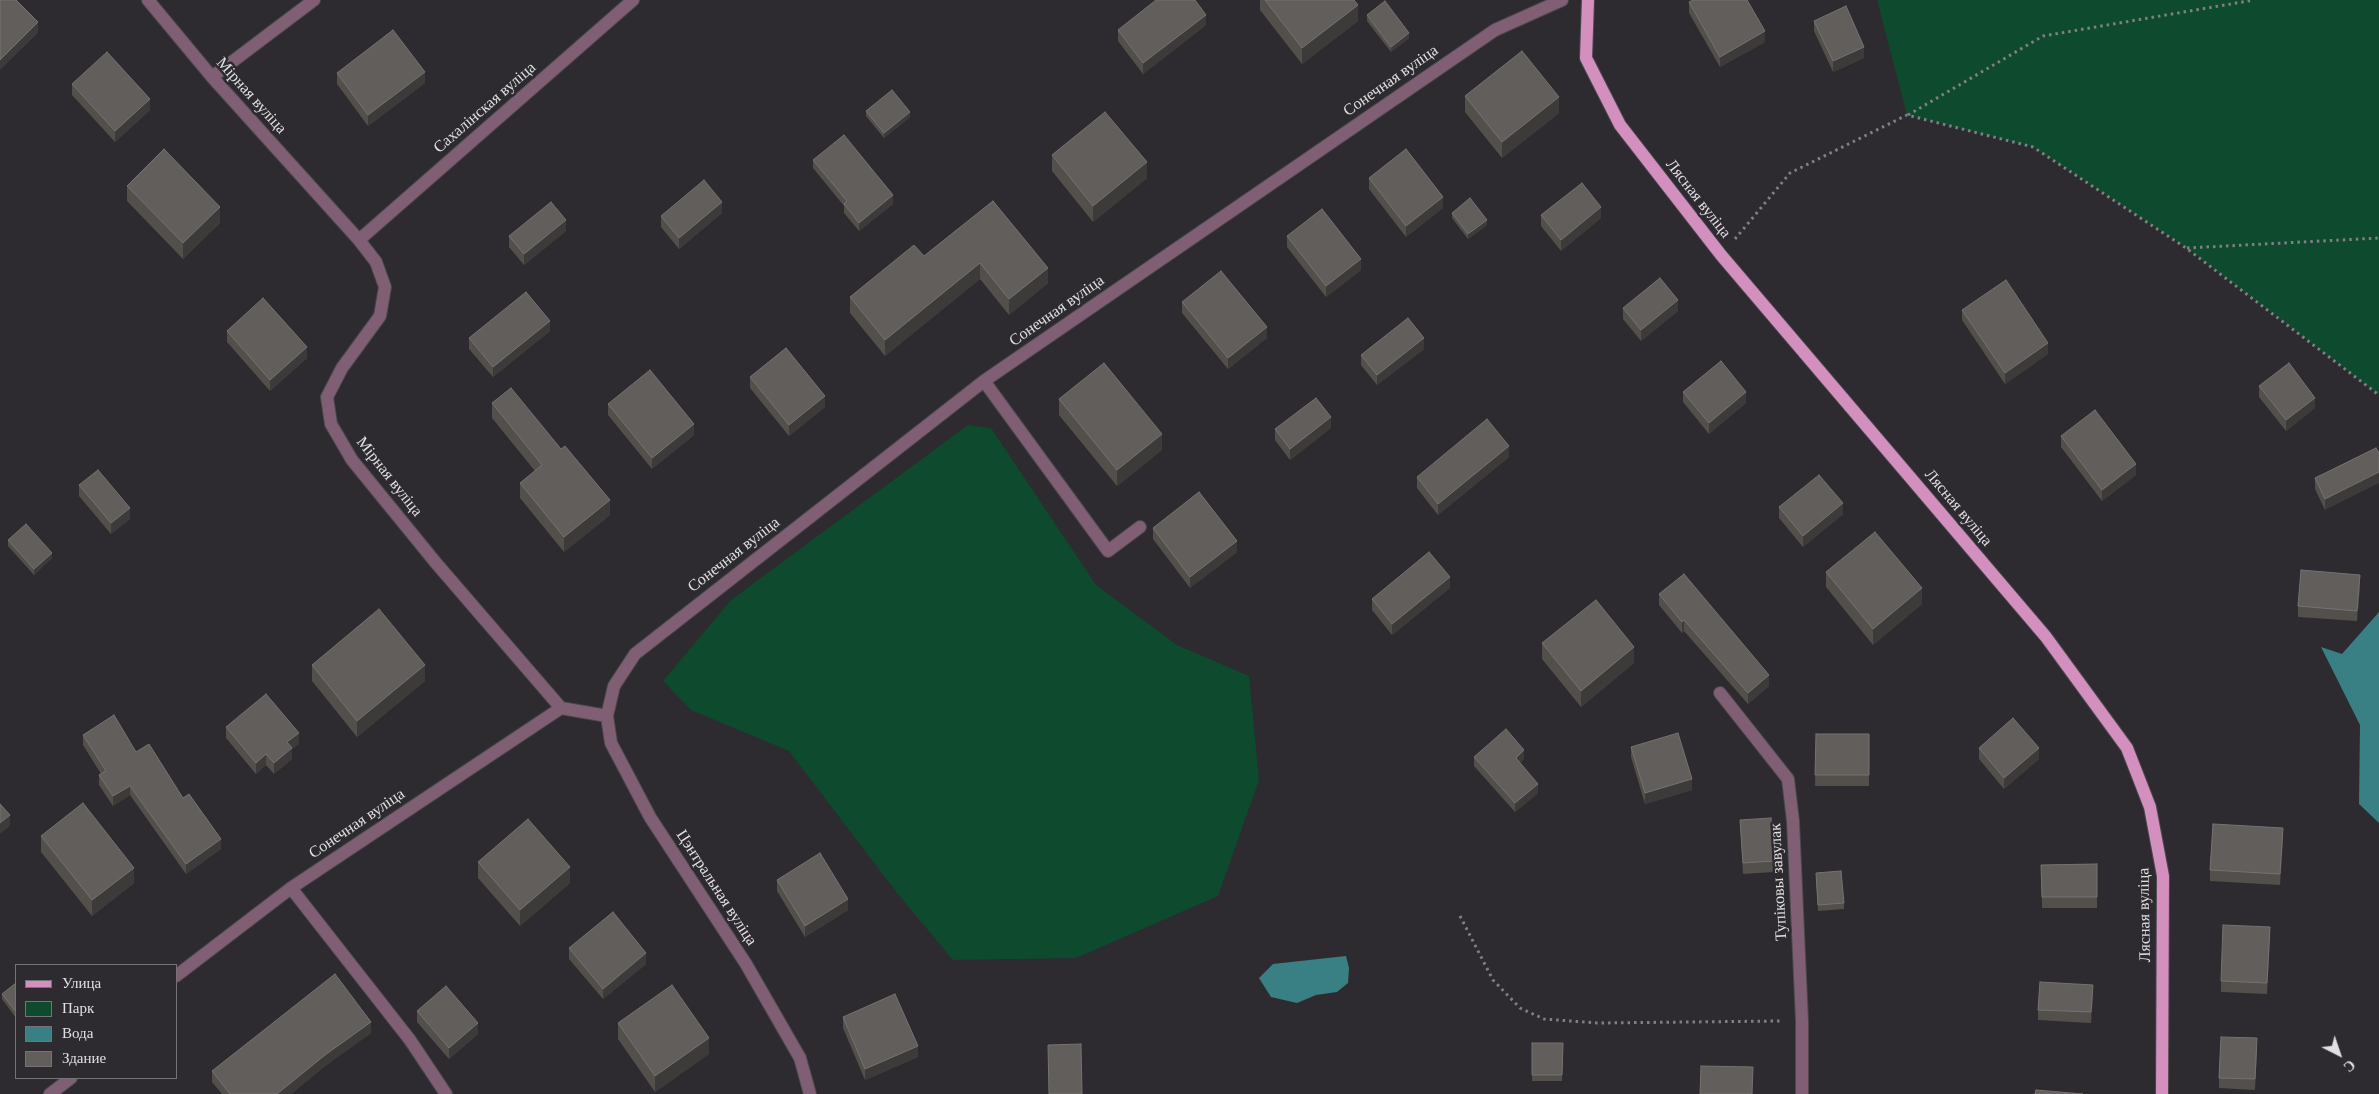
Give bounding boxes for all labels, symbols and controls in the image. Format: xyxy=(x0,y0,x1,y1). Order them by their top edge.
street label: Сонечная вуліца xyxy=(1340,41,1442,121)
street label: Мірная вуліца xyxy=(212,54,290,138)
street label: Сахалінская вуліца xyxy=(430,58,540,158)
street label: Лясная вуліца xyxy=(1661,156,1735,242)
street label: Сонечная вуліца xyxy=(1006,271,1108,351)
street label: Мірная вуліца xyxy=(352,433,426,521)
street label: Лясная вуліца xyxy=(1920,466,1996,550)
street label: Сонечная вуліца xyxy=(684,513,784,597)
street label: Сонечная вуліца xyxy=(305,785,409,863)
street label: Тупіковы завулак xyxy=(1766,823,1792,941)
street label: Цэнтральная вуліца xyxy=(671,827,761,949)
street label: Лясная вуліца xyxy=(2135,867,2155,963)
legend xyxy=(15,964,178,1079)
text: Улица xyxy=(62,975,101,991)
text: Парк xyxy=(62,1000,94,1016)
text: Вода xyxy=(62,1025,93,1041)
north arrow xyxy=(2314,1029,2364,1079)
text: Здание xyxy=(62,1050,106,1066)
text: С xyxy=(2340,1057,2358,1075)

